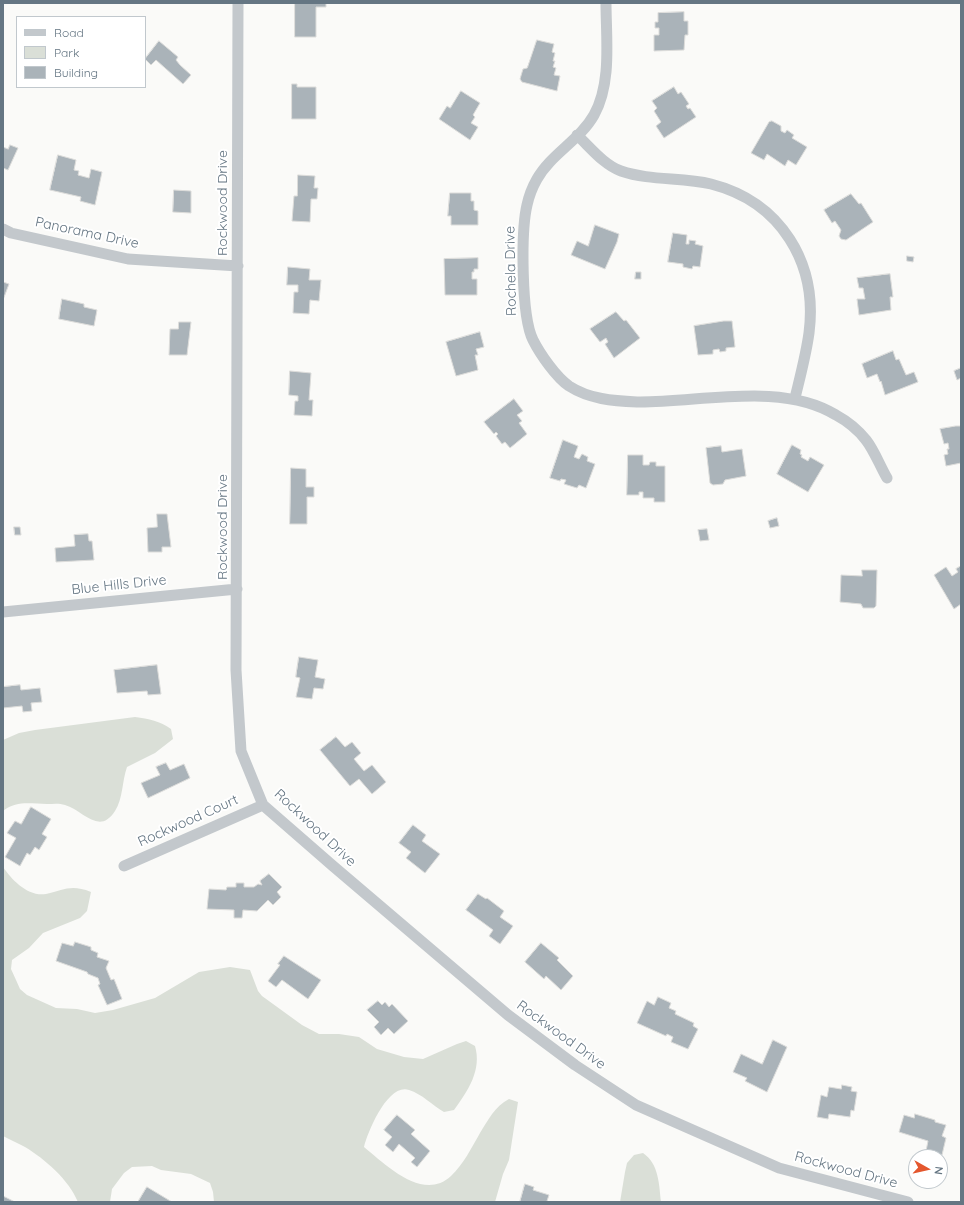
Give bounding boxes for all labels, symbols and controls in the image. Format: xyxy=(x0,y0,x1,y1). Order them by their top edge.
legend xyxy=(16,16,146,88)
text: Road xyxy=(54,25,84,40)
text: Park xyxy=(54,45,79,60)
text: Building xyxy=(54,65,98,80)
street label: Rockwood Drive xyxy=(215,150,231,256)
street label: Panorama Drive xyxy=(34,214,140,252)
street label: Rochela Drive xyxy=(502,226,520,316)
street label: Rockwood Drive xyxy=(215,474,231,580)
street label: Blue Hills Drive xyxy=(71,572,167,598)
street label: Rockwood Drive xyxy=(271,786,359,870)
street label: Rockwood Court xyxy=(135,791,241,851)
street label: Rockwood Drive xyxy=(513,997,609,1073)
street label: Rockwood Drive xyxy=(793,1148,899,1192)
north arrow xyxy=(908,1149,948,1189)
text: N xyxy=(931,1166,946,1176)

